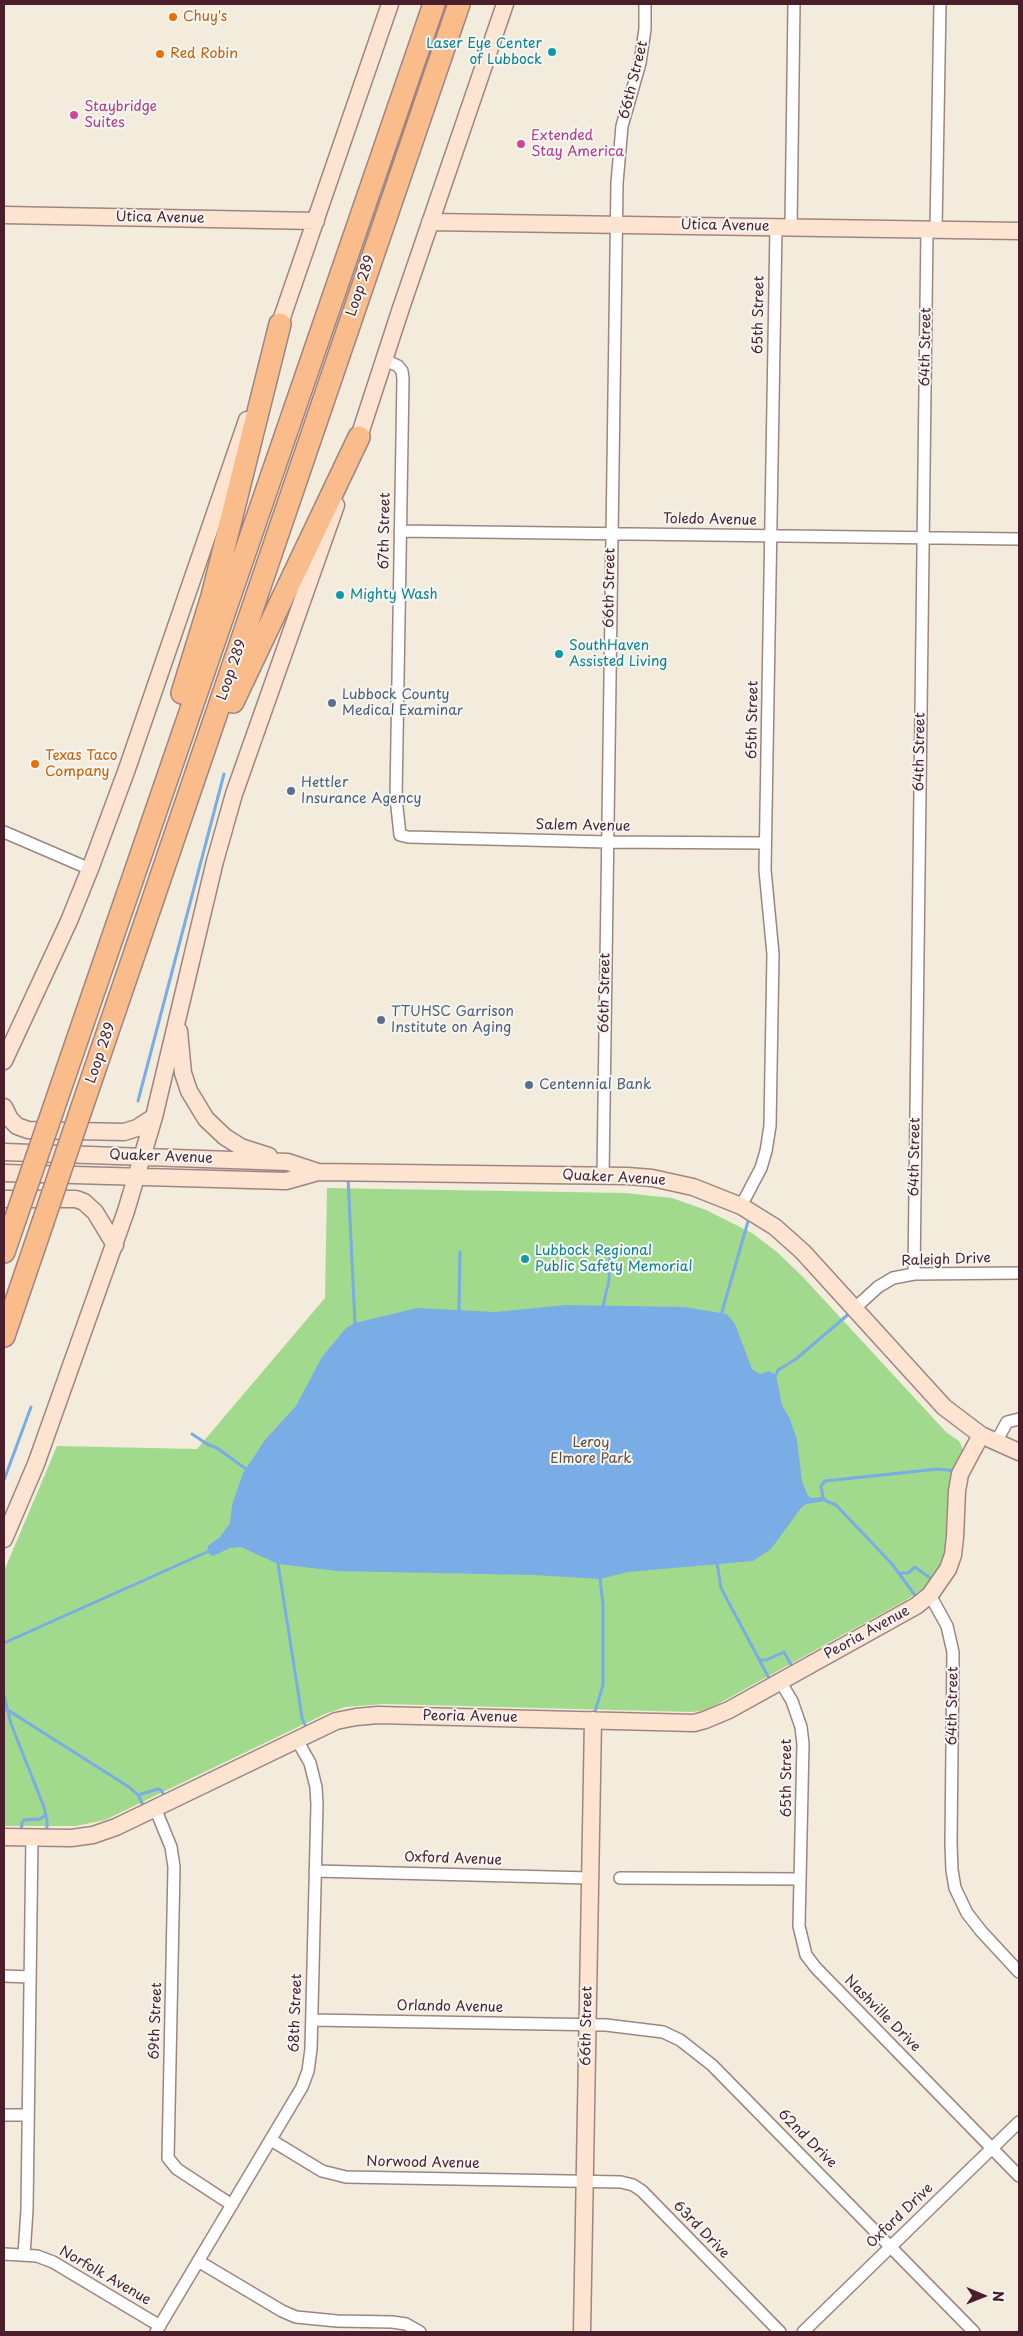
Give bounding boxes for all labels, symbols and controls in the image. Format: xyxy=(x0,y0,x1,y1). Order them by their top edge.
place label: Chuy's xyxy=(183,9,227,25)
marker: Chuy's xyxy=(167,11,179,23)
place label: Laser Eye Center of Lubbock xyxy=(426,36,542,68)
street label: 66th Street xyxy=(616,39,652,121)
place label: Red Robin xyxy=(170,46,238,62)
marker: Laser Eye Center of Lubbock xyxy=(546,46,558,58)
marker: Red Robin xyxy=(154,48,166,60)
place label: Staybridge Suites xyxy=(84,99,157,132)
marker: Staybridge Suites xyxy=(68,109,80,121)
place label: Extended Stay America xyxy=(531,128,624,160)
marker: Extended Stay America xyxy=(515,138,527,150)
street label: Utica Avenue xyxy=(115,209,205,227)
street label: Utica Avenue xyxy=(680,217,770,235)
street label: Loop 289 xyxy=(343,253,379,319)
street label: 65th Street xyxy=(750,276,768,354)
street label: 64th Street xyxy=(917,307,935,387)
street label: 67th Street xyxy=(376,492,394,570)
street label: Toledo Avenue xyxy=(663,511,757,529)
street label: 66th Street xyxy=(601,548,619,628)
place label: Mighty Wash xyxy=(350,587,438,603)
marker: Mighty Wash xyxy=(334,589,346,601)
street label: Loop 289 xyxy=(214,637,250,703)
place label: SouthHaven Assisted Living xyxy=(569,638,667,670)
marker: SouthHaven Assisted Living xyxy=(553,648,565,660)
street label: 65th Street xyxy=(744,681,762,759)
place label: Lubbock County Medical Examinar xyxy=(342,687,463,720)
marker: Lubbock County Medical Examinar xyxy=(326,697,338,709)
street label: 64th Street xyxy=(911,712,929,792)
place label: Texas Taco Company xyxy=(45,748,118,780)
marker: Texas Taco Company xyxy=(29,758,41,770)
place label: Hettler Insurance Agency xyxy=(301,775,421,808)
marker: Hettler Insurance Agency xyxy=(285,785,297,797)
street label: Salem Avenue xyxy=(535,817,631,835)
street label: 66th Street xyxy=(596,953,614,1033)
place label: TTUHSC Garrison Institute on Aging xyxy=(391,1004,514,1036)
marker: TTUHSC Garrison Institute on Aging xyxy=(375,1014,387,1026)
street label: Loop 289 xyxy=(83,1020,119,1086)
place label: Centennial Bank xyxy=(539,1077,652,1093)
marker: Centennial Bank xyxy=(523,1079,535,1091)
street label: 64th Street xyxy=(906,1117,924,1197)
street label: Quaker Avenue xyxy=(109,1147,213,1167)
street label: Quaker Avenue xyxy=(562,1167,666,1189)
place label: Lubbock Regional Public Safety Memorial xyxy=(535,1243,692,1276)
street label: Raleigh Drive xyxy=(901,1250,991,1270)
marker: Lubbock Regional Public Safety Memorial xyxy=(519,1253,531,1265)
park label: Leroy Elmore Park xyxy=(550,1435,632,1468)
street label: Peoria Avenue xyxy=(821,1603,913,1663)
street label: 64th Street xyxy=(944,1666,962,1746)
street label: Peoria Avenue xyxy=(422,1708,518,1726)
street label: 65th Street xyxy=(779,1739,795,1817)
street label: Oxford Avenue xyxy=(404,1849,502,1869)
street label: Nashville Drive xyxy=(840,1972,924,2056)
street label: 68th Street xyxy=(286,1973,306,2053)
street label: 69th Street xyxy=(146,1982,166,2060)
street label: 66th Street xyxy=(578,1986,596,2066)
street label: Orlando Avenue xyxy=(397,1998,503,2016)
street label: 62nd Drive xyxy=(774,2106,840,2172)
street label: Norwood Avenue xyxy=(366,2154,480,2172)
street label: Oxford Drive xyxy=(863,2180,937,2252)
street label: 63rd Drive xyxy=(669,2198,733,2262)
street label: Norfolk Avenue xyxy=(56,2243,154,2309)
north arrow xyxy=(958,2271,1008,2321)
text: N xyxy=(988,2291,1009,2302)

